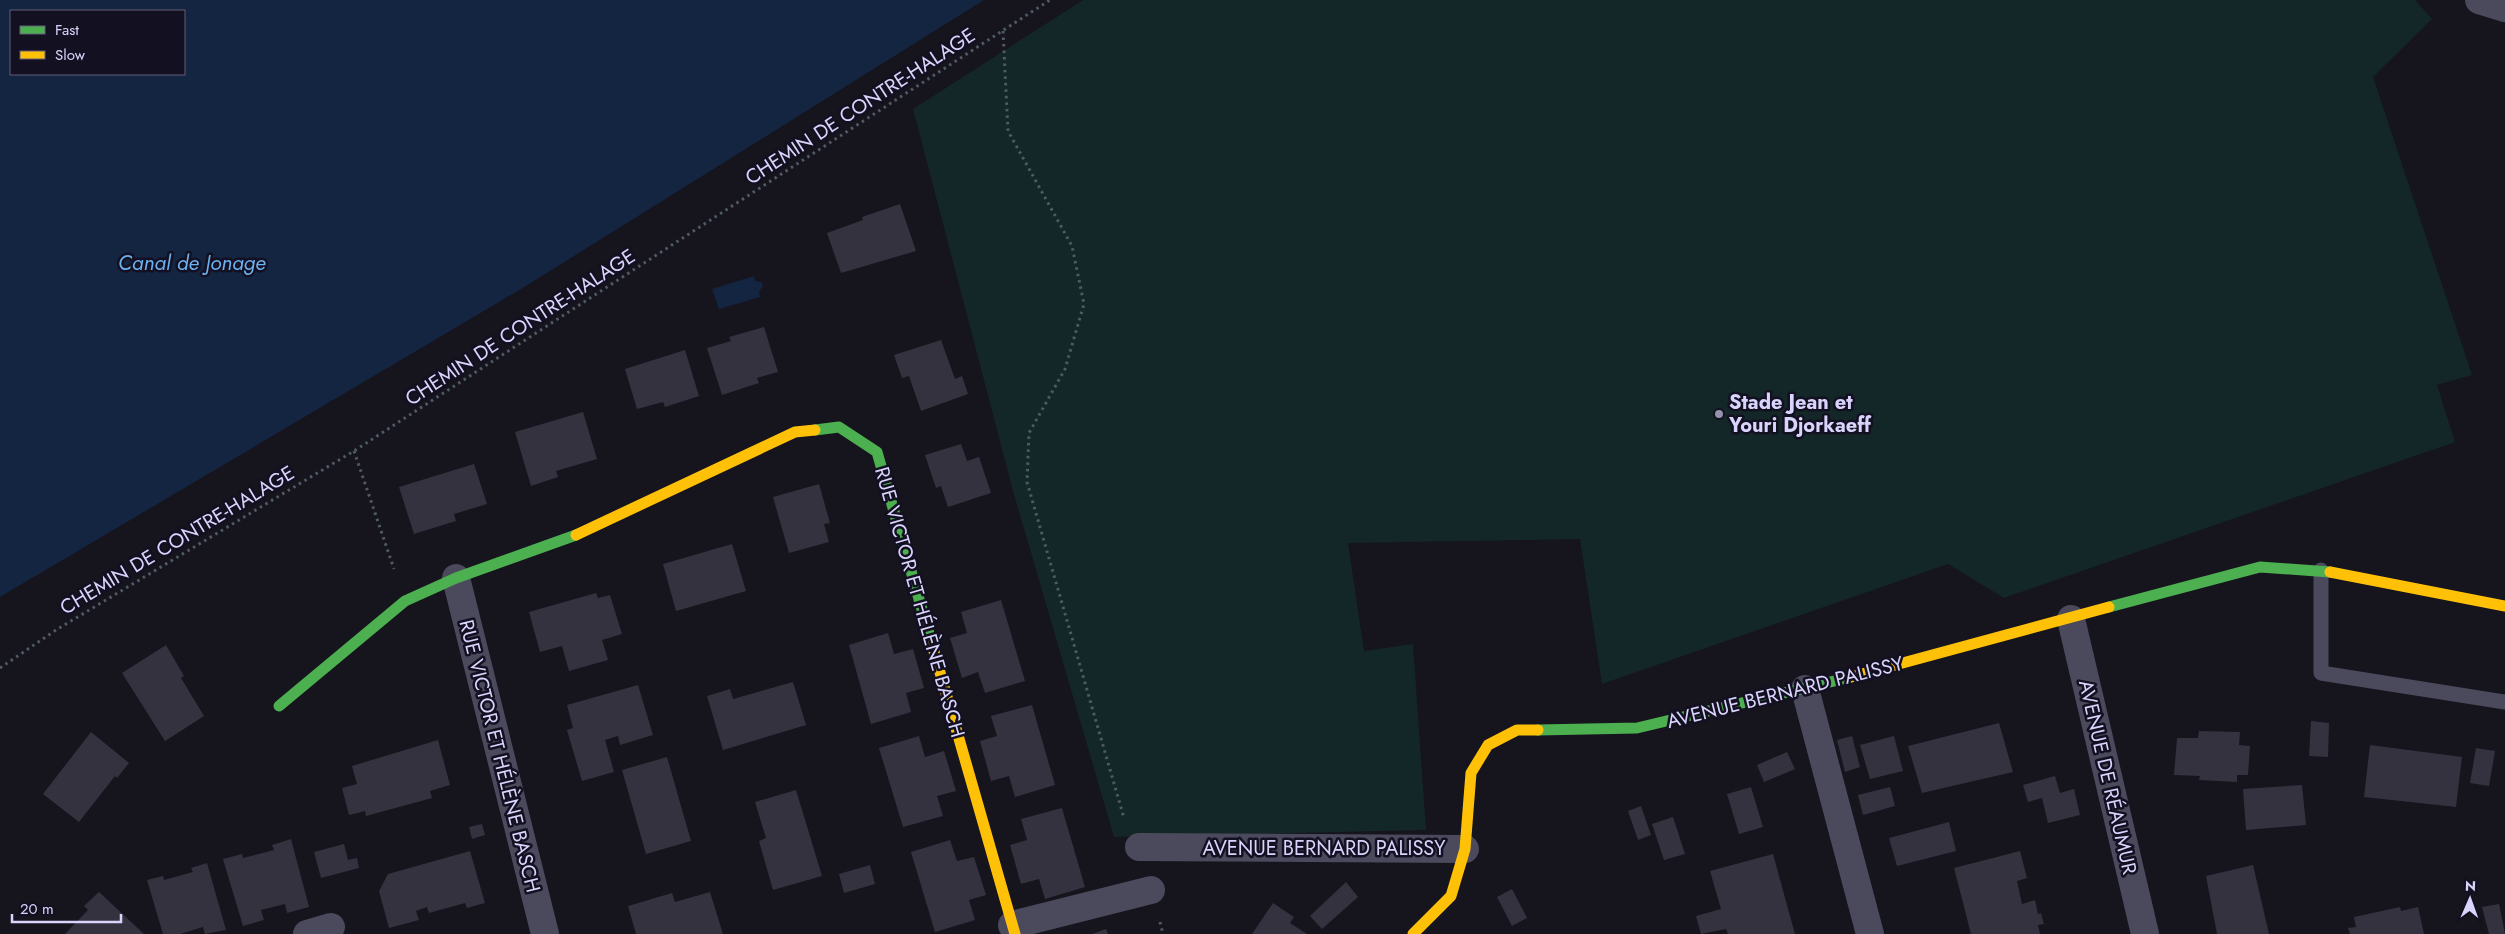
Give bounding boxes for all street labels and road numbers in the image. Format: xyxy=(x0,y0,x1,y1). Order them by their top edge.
street label: CHEMIN DE CONTRE-HALAGE xyxy=(740,21,981,192)
street label: CHEMIN DE CONTRE-HALAGE xyxy=(400,242,641,413)
street label: CHEMIN DE CONTRE-HALAGE xyxy=(54,459,300,622)
street label: RUE VICTOR ET HÉLÈNE BASCH xyxy=(867,463,972,741)
street label: RUE VICTOR ET HÉLÈNE BASCH xyxy=(452,617,547,896)
street label: AVENUE BERNARD PALISSY xyxy=(1664,649,1907,736)
street label: AVENUE DE RÉAUMUR xyxy=(2071,677,2144,877)
street label: AVENUE BERNARD PALISSY xyxy=(1202,834,1446,863)

